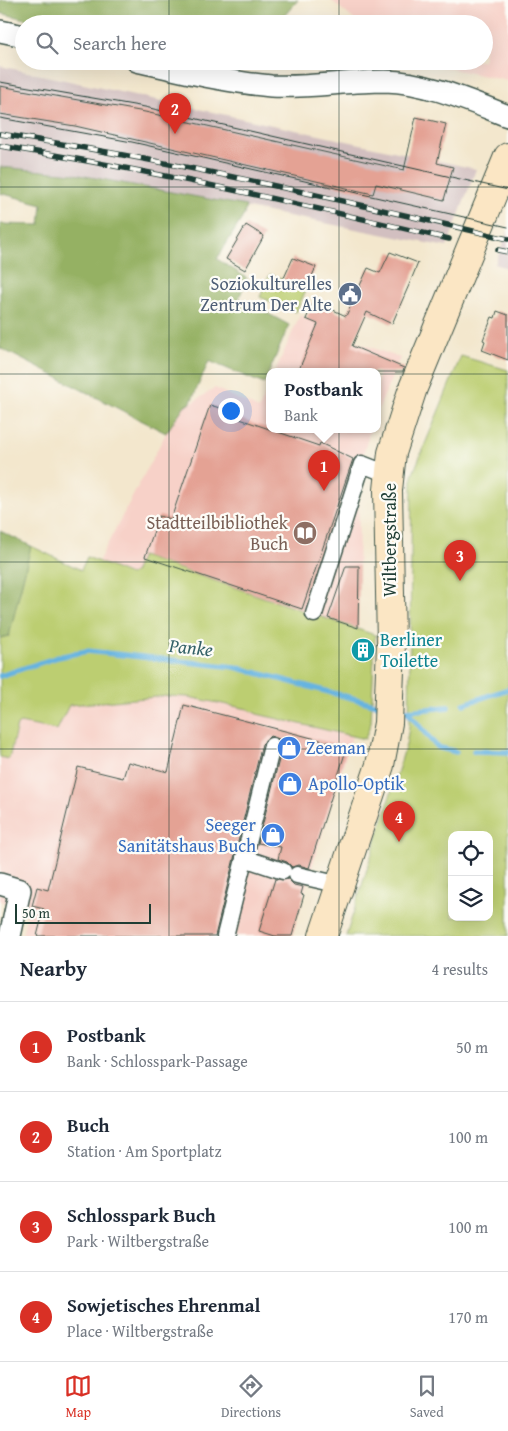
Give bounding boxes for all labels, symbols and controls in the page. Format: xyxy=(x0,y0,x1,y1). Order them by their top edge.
search box xyxy=(15,15,493,70)
icon: search xyxy=(33,29,61,57)
text: Search here xyxy=(73,29,167,57)
pin: 2 xyxy=(159,93,191,134)
place label: Soziokulturelles Zentrum Der Alte xyxy=(200,270,332,318)
public building icon: Soziokulturelles Zentrum Der Alte xyxy=(337,281,363,307)
popup xyxy=(266,368,381,433)
text: Postbank xyxy=(284,375,363,403)
your location xyxy=(218,398,244,424)
text: Bank xyxy=(284,403,318,427)
pin: 1 xyxy=(308,450,340,491)
street label: Wiltbergstraße xyxy=(376,483,403,597)
place label: Stadtteilbibliothek Buch xyxy=(146,509,289,557)
library icon: Stadtteilbibliothek Buch xyxy=(292,520,318,546)
pin: 3 xyxy=(444,540,476,581)
place label: Berliner Toilette xyxy=(380,626,443,674)
water label: Panke xyxy=(167,631,215,663)
building icon: Berliner Toilette xyxy=(350,637,376,663)
place label: Zeeman xyxy=(306,734,366,761)
shop icon: Zeeman xyxy=(276,735,302,761)
place label: Apollo-Optik xyxy=(308,770,405,797)
shop icon: Apollo-Optik xyxy=(277,771,303,797)
pin: 4 xyxy=(383,801,415,842)
place label: Seeger Sanitätshaus Buch xyxy=(118,811,257,859)
shop icon: Seeger Sanitätshaus Buch xyxy=(260,822,286,848)
map controls xyxy=(448,831,493,921)
button: locate xyxy=(448,831,493,876)
button: layers xyxy=(448,876,493,921)
scale bar xyxy=(15,901,151,924)
text: 50 m xyxy=(22,903,50,923)
text: Nearby xyxy=(20,953,87,984)
text: 4 results xyxy=(431,957,488,981)
text: Postbank xyxy=(67,1021,146,1049)
text: 1 xyxy=(32,1035,40,1059)
text: 50 m xyxy=(456,1035,488,1059)
text: Bank · Schlosspark-Passage xyxy=(67,1049,248,1073)
text: Buch xyxy=(67,1111,109,1139)
text: 2 xyxy=(32,1125,40,1149)
text: 100 m xyxy=(448,1125,488,1149)
text: Station · Am Sportplatz xyxy=(67,1139,222,1163)
text: Schlosspark Buch xyxy=(67,1201,216,1229)
text: 3 xyxy=(32,1215,40,1239)
text: 100 m xyxy=(448,1215,488,1239)
text: Park · Wiltbergstraße xyxy=(67,1229,209,1253)
text: Sowjetisches Ehrenmal xyxy=(67,1291,260,1319)
text: 4 xyxy=(32,1305,40,1329)
text: 170 m xyxy=(448,1305,488,1329)
text: Place · Wiltbergstraße xyxy=(67,1319,213,1343)
tab: Map xyxy=(64,1372,92,1422)
tab: Directions xyxy=(221,1372,281,1422)
tab: Saved xyxy=(410,1372,444,1422)

